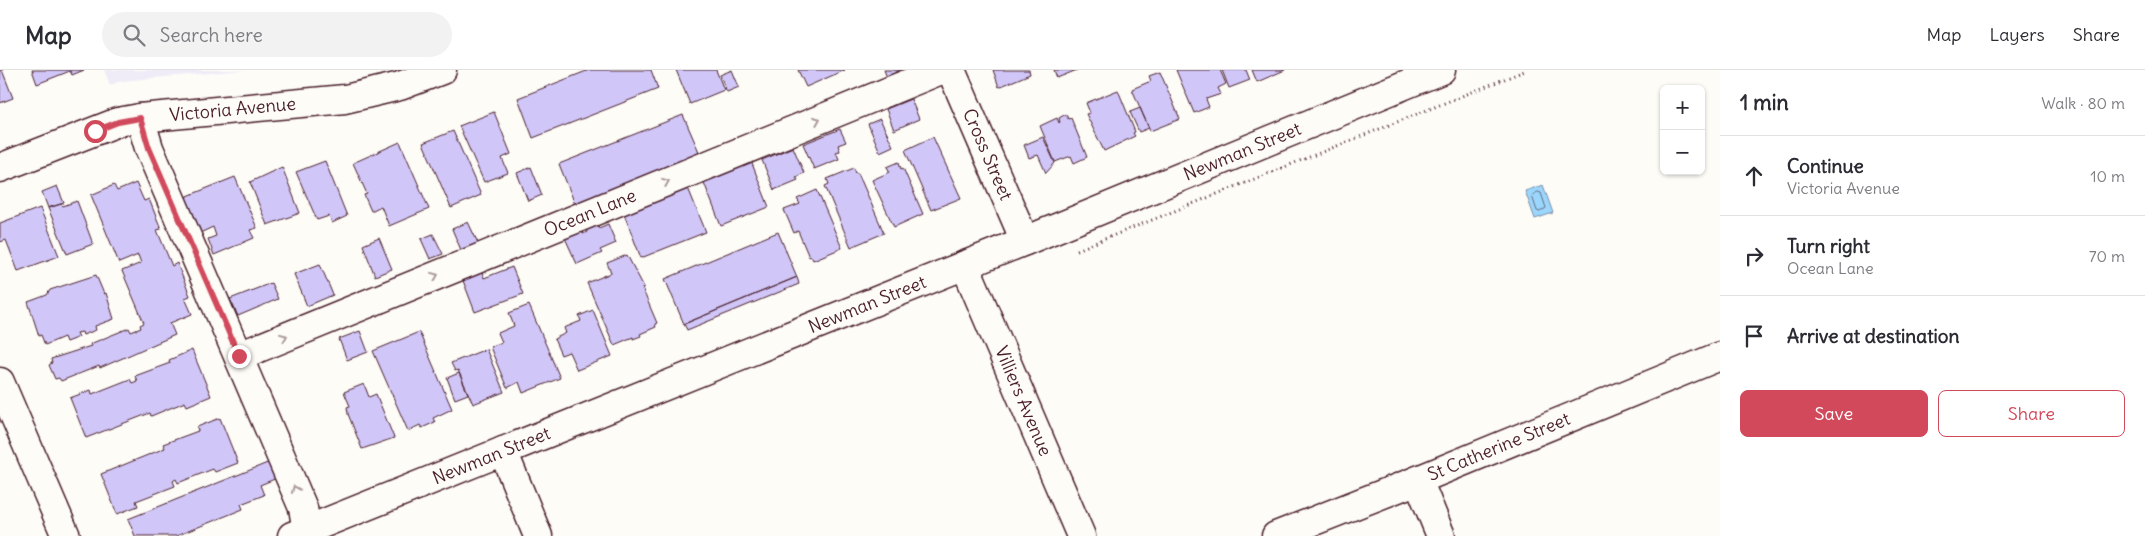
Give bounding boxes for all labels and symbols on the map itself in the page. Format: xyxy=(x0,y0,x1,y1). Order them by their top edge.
street label: Victoria Avenue xyxy=(168,92,297,126)
street label: Cross Street xyxy=(958,105,1018,204)
one-way arrow xyxy=(812,116,821,127)
street label: Newman Street xyxy=(1180,117,1304,186)
route start xyxy=(84,120,107,143)
one-way arrow xyxy=(661,177,670,188)
street label: Ocean Lane xyxy=(540,183,639,242)
street label: Newman Street xyxy=(805,270,929,338)
one-way arrow xyxy=(430,272,439,282)
one-way arrow xyxy=(279,333,288,344)
street label: Villiers Avenue xyxy=(990,342,1057,459)
route end xyxy=(228,345,251,368)
street label: St Catherine Street xyxy=(1424,407,1573,486)
street label: Newman Street xyxy=(429,421,554,489)
one-way arrow xyxy=(291,485,302,494)

